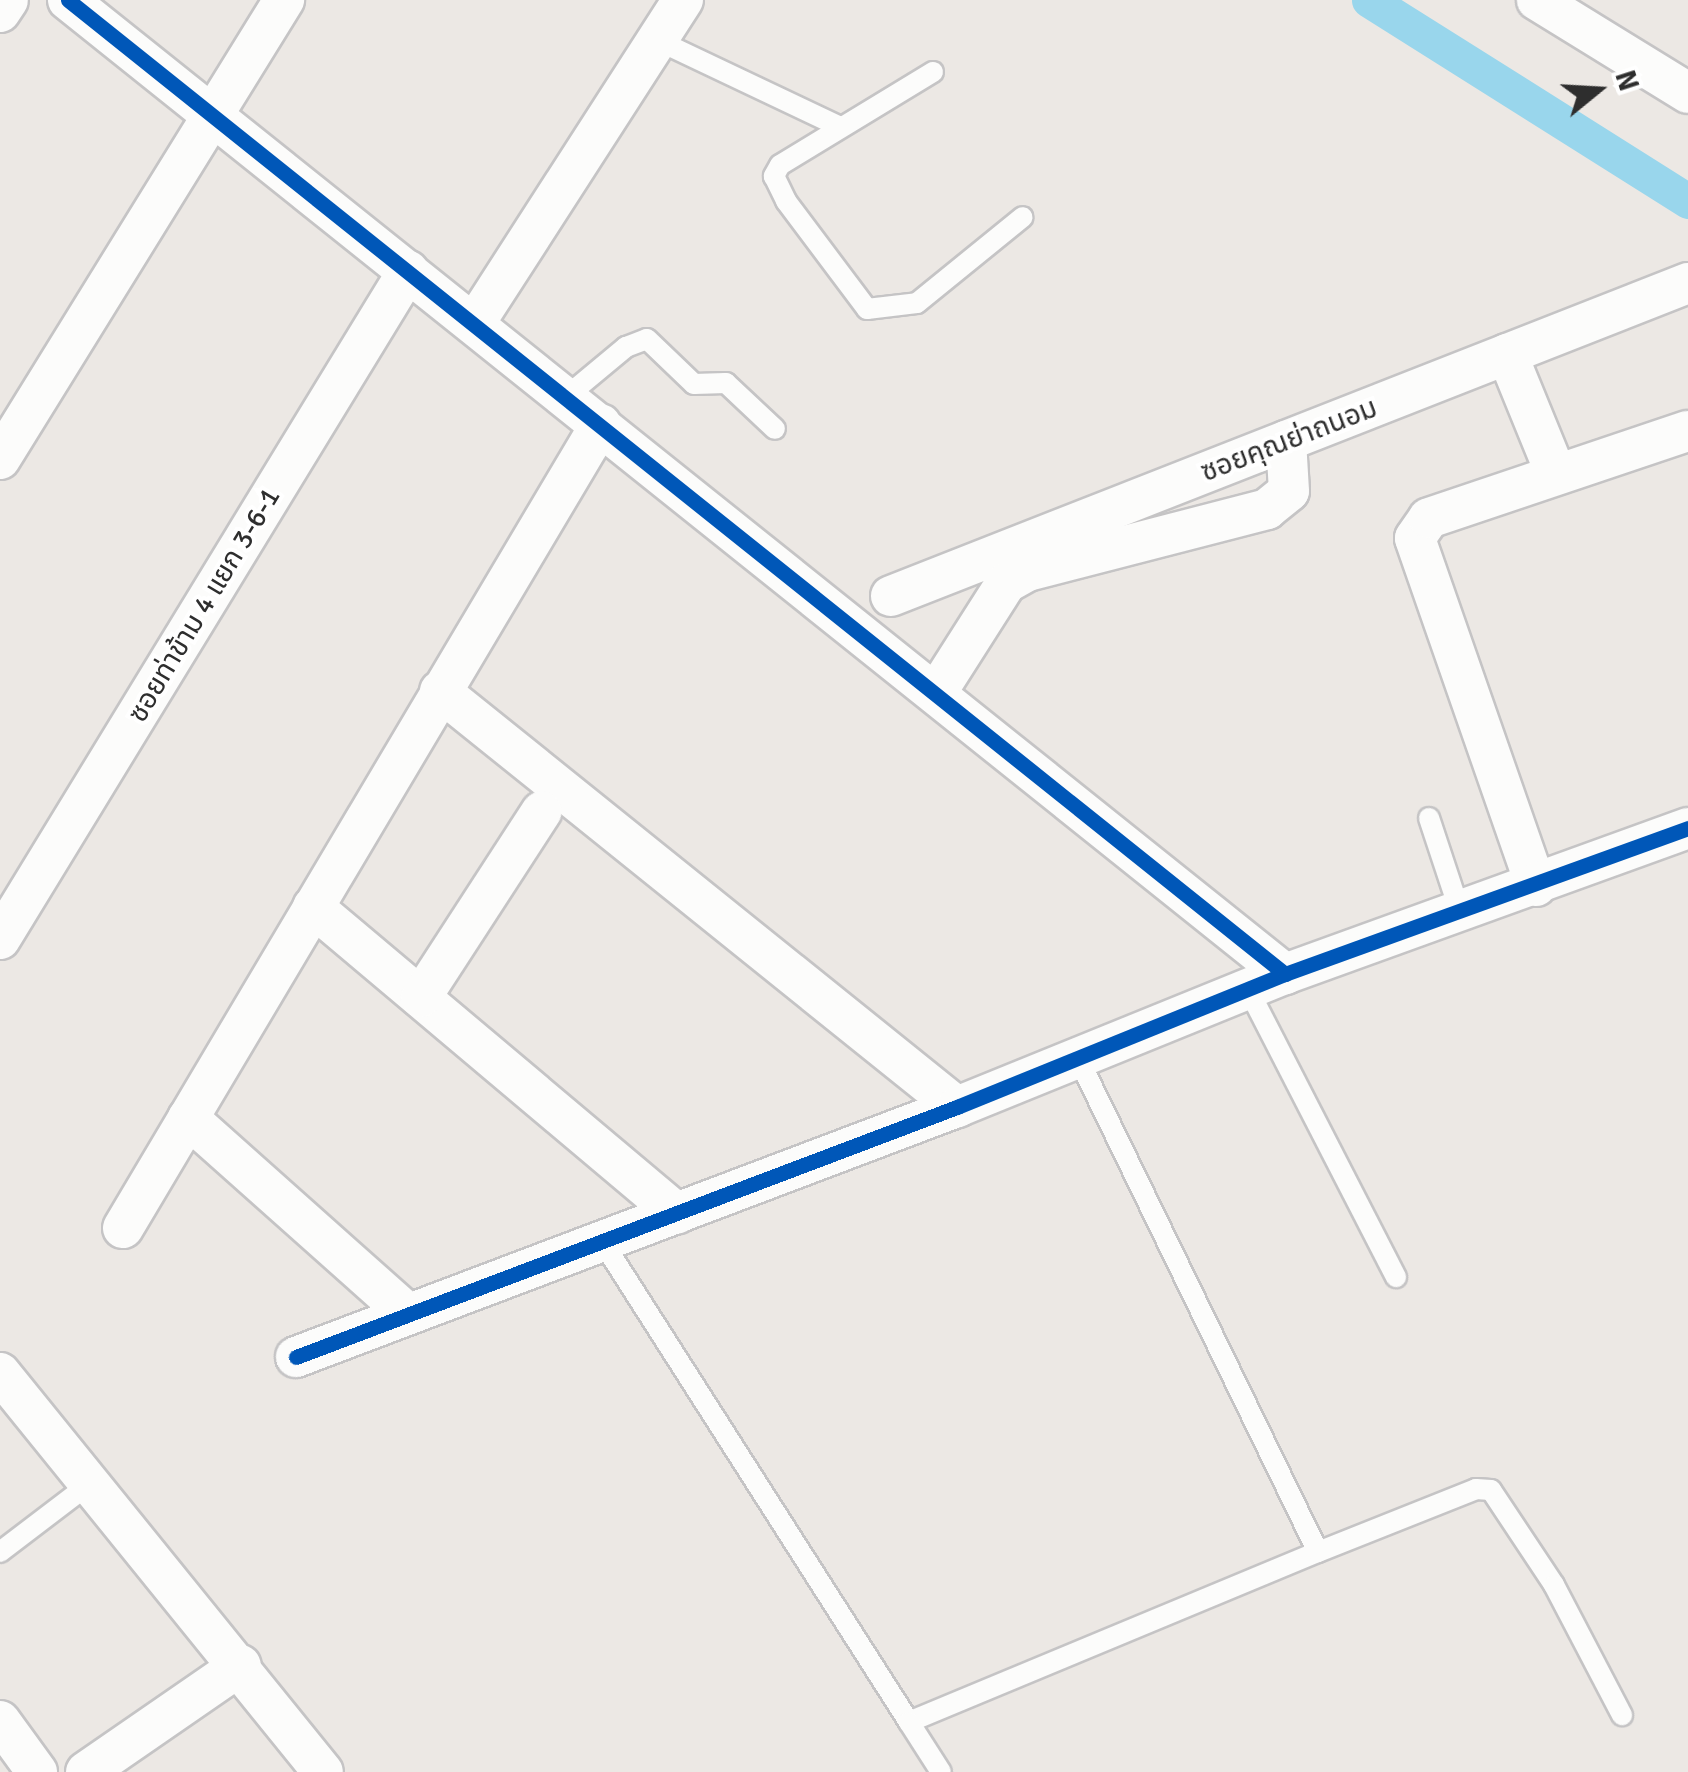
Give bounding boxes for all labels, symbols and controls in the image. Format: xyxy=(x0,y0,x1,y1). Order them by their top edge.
north arrow xyxy=(1548,40,1648,140)
text: N xyxy=(1607,66,1646,95)
street label: ซอยคุณย่าถนอม xyxy=(1196,391,1382,489)
street label: ซอยท่าข้าม 4 แยก 3-6-1 xyxy=(121,482,287,728)

